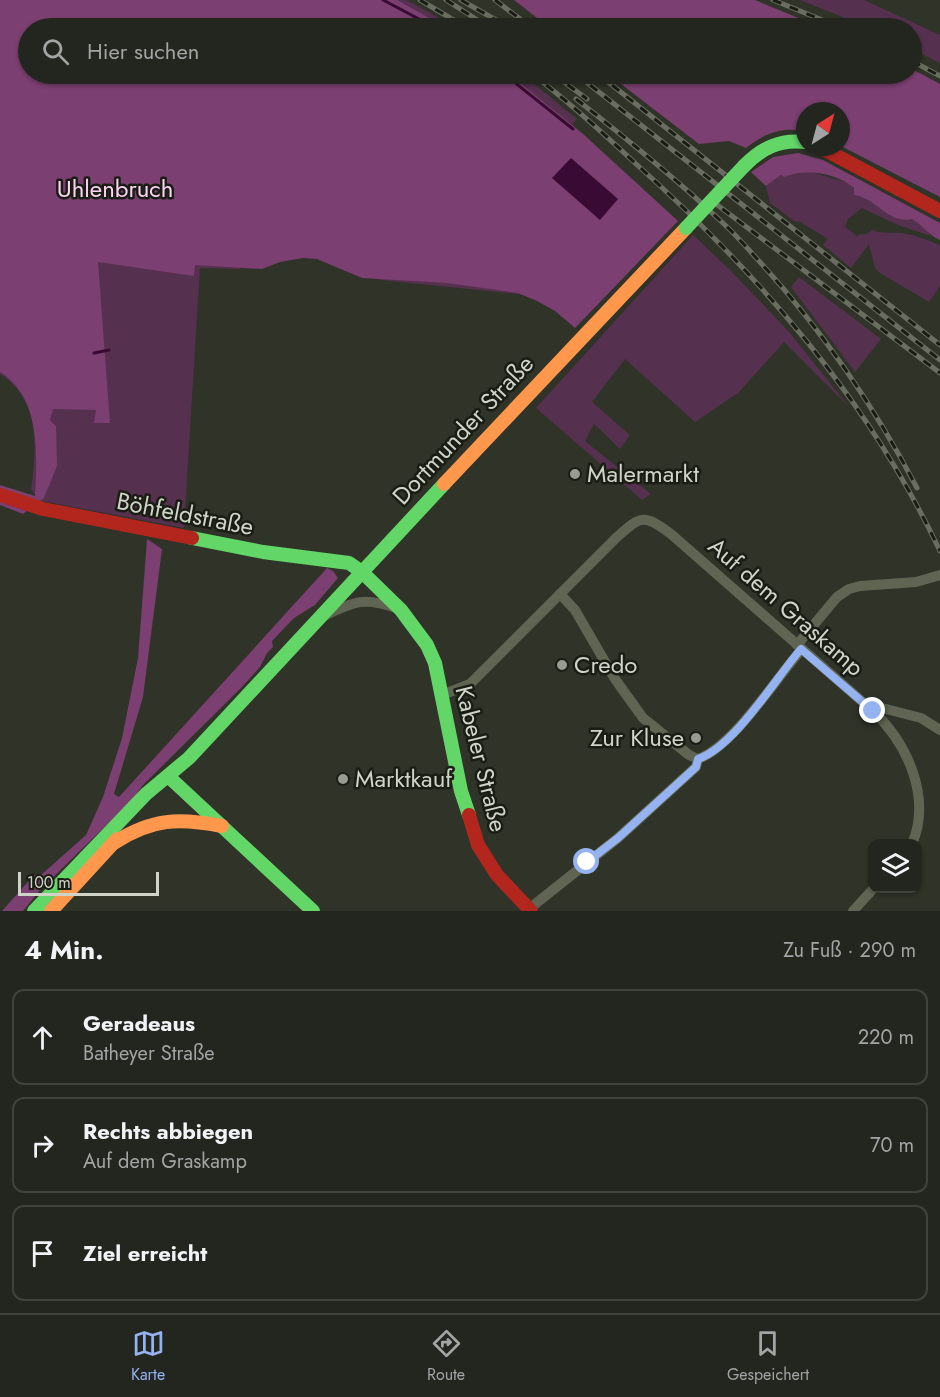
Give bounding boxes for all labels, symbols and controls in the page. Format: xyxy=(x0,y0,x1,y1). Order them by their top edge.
search box xyxy=(18,18,922,84)
icon: search xyxy=(39,35,72,68)
text: Hier suchen xyxy=(87,35,199,67)
north arrow xyxy=(796,102,850,156)
park label: Uhlenbruch xyxy=(57,171,173,206)
street label: Dortmunder Straße xyxy=(384,347,541,512)
place label: Malermarkt xyxy=(587,456,699,491)
marker: Malermarkt xyxy=(568,467,582,481)
street label: Böhfeldstraße xyxy=(114,483,256,544)
street label: Auf dem Graskamp xyxy=(701,529,872,684)
place label: Credo xyxy=(574,647,637,682)
marker: Credo xyxy=(555,658,569,672)
street label: Kabeler Straße xyxy=(446,682,516,835)
route end xyxy=(859,697,885,723)
place label: Zur Kluse xyxy=(590,720,684,755)
marker: Zur Kluse xyxy=(689,731,703,745)
place label: Marktkauf xyxy=(355,761,453,796)
marker: Marktkauf xyxy=(336,772,350,786)
map controls xyxy=(868,839,922,893)
button: layers xyxy=(868,839,922,893)
route start xyxy=(573,848,599,874)
scale bar xyxy=(18,869,159,896)
text: 100 m xyxy=(27,871,71,894)
text: 4 Min. xyxy=(24,931,104,969)
text: Zu Fuß · 290 m xyxy=(783,936,916,965)
text: Geradeaus xyxy=(83,1007,195,1039)
icon: ahead xyxy=(26,1021,59,1054)
text: 220 m xyxy=(858,1023,914,1052)
text: Batheyer Straße xyxy=(83,1039,215,1068)
text: Rechts abbiegen xyxy=(83,1115,253,1147)
icon: right xyxy=(26,1129,59,1162)
text: 70 m xyxy=(870,1131,914,1160)
text: Auf dem Graskamp xyxy=(83,1147,247,1176)
icon: arrive xyxy=(26,1237,59,1270)
text: Ziel erreicht xyxy=(83,1237,207,1269)
tab: Karte xyxy=(131,1327,165,1386)
tab: Route xyxy=(427,1327,465,1386)
tab: Gespeichert xyxy=(727,1327,809,1386)

